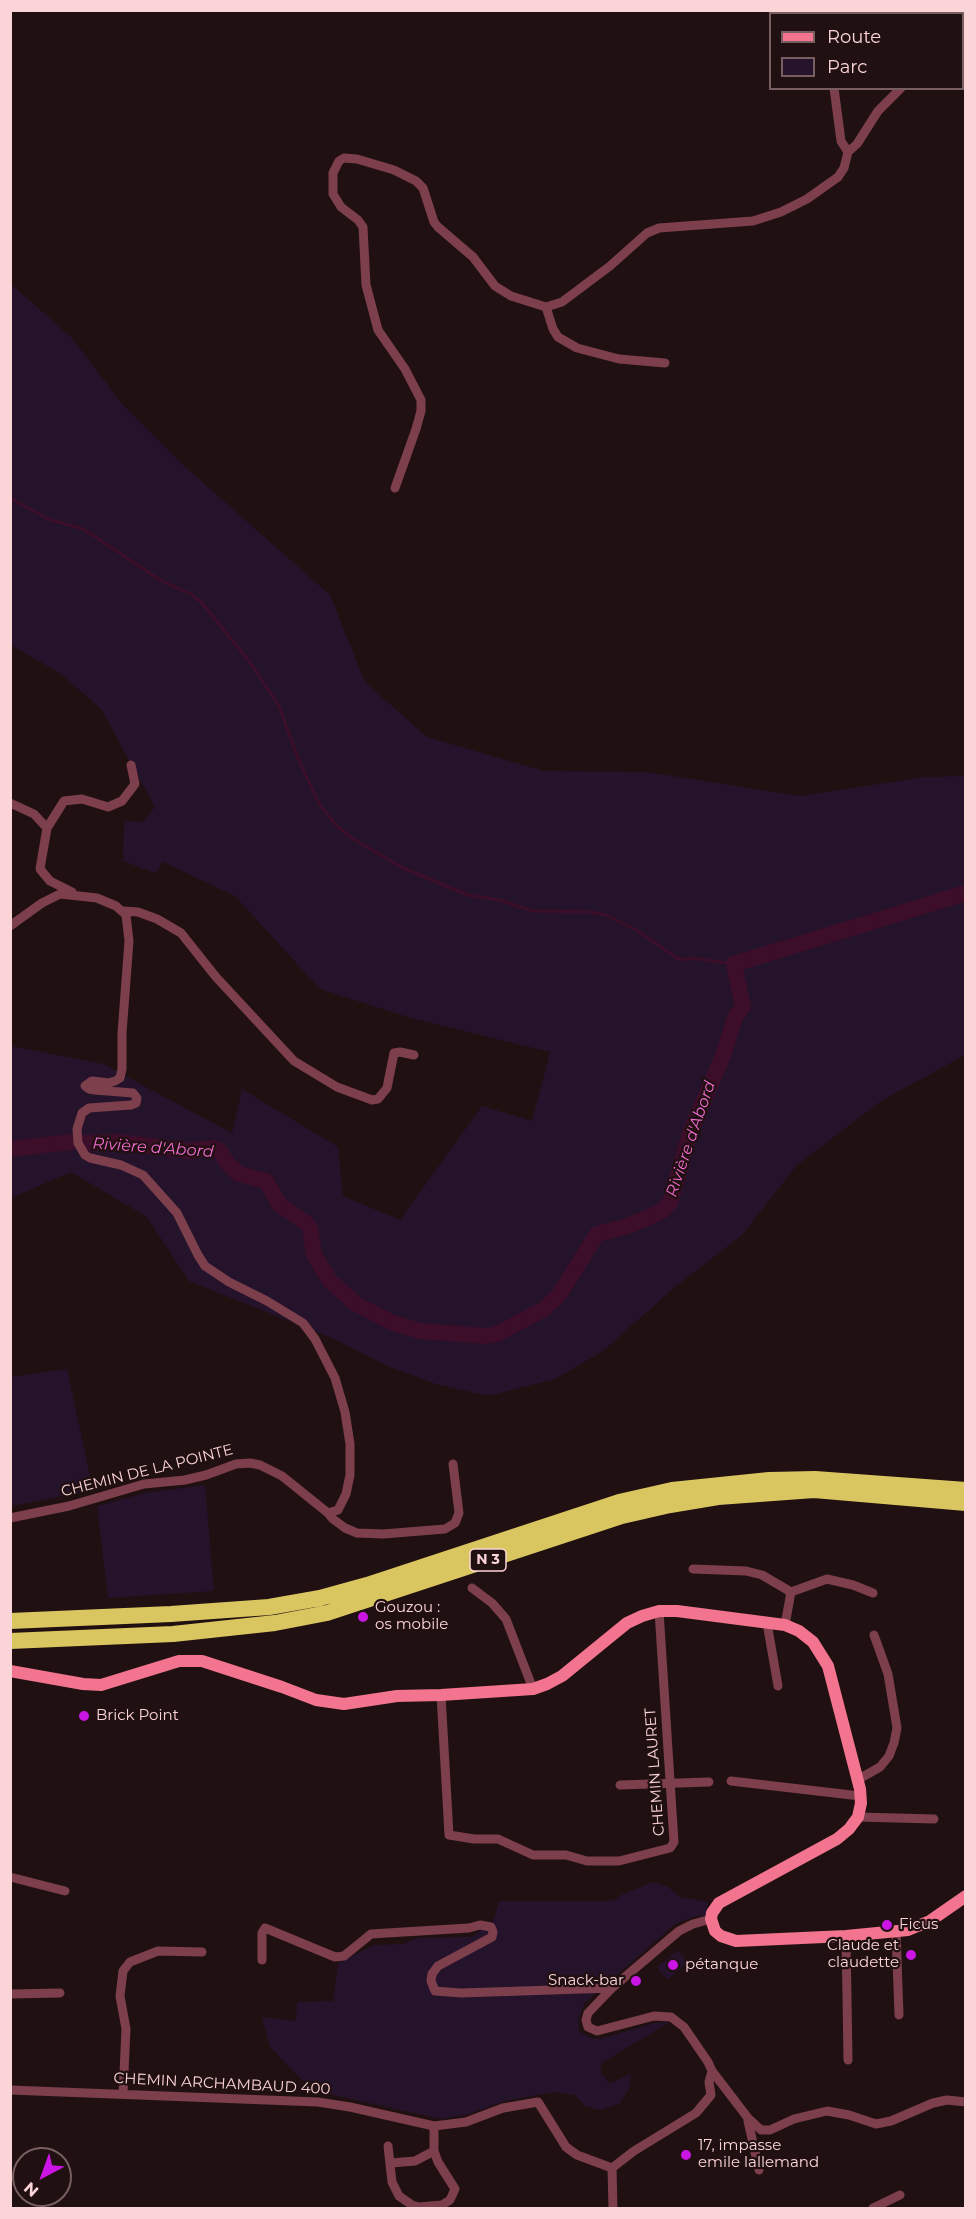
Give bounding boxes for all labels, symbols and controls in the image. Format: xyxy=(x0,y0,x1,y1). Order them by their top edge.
legend xyxy=(769,12,964,90)
text: Route xyxy=(827,26,881,48)
text: Parc xyxy=(827,56,867,78)
water label: Rivière d'Abord xyxy=(662,1078,720,1200)
water label: Rivière d'Abord xyxy=(92,1134,214,1162)
street label: CHEMIN DE LA POINTE xyxy=(59,1441,235,1501)
road number: N 3 xyxy=(470,1549,506,1571)
place label: Gouzou : os mobile xyxy=(375,1599,448,1634)
marker: Gouzou : os mobile xyxy=(356,1610,370,1624)
place label: Brick Point xyxy=(96,1707,179,1725)
street label: CHEMIN LAURET xyxy=(642,1707,668,1837)
marker: Brick Point xyxy=(77,1709,91,1723)
place label: Ficus xyxy=(899,1916,938,1934)
marker: Ficus xyxy=(880,1918,894,1932)
place label: Claude et claudette xyxy=(827,1937,899,1972)
marker: Claude et claudette xyxy=(904,1948,918,1962)
place label: pétanque xyxy=(685,1956,758,1974)
marker: pétanque xyxy=(666,1958,680,1972)
place label: Snack-bar xyxy=(548,1972,624,1990)
marker: Snack-bar xyxy=(629,1974,643,1988)
street label: CHEMIN ARCHAMBAUD 400 xyxy=(113,2069,331,2099)
place label: 17, impasse emile lallemand xyxy=(698,2137,819,2172)
north arrow xyxy=(12,2147,72,2207)
marker: 17, impasse emile lallemand xyxy=(679,2148,693,2162)
text: N xyxy=(20,2178,42,2201)

